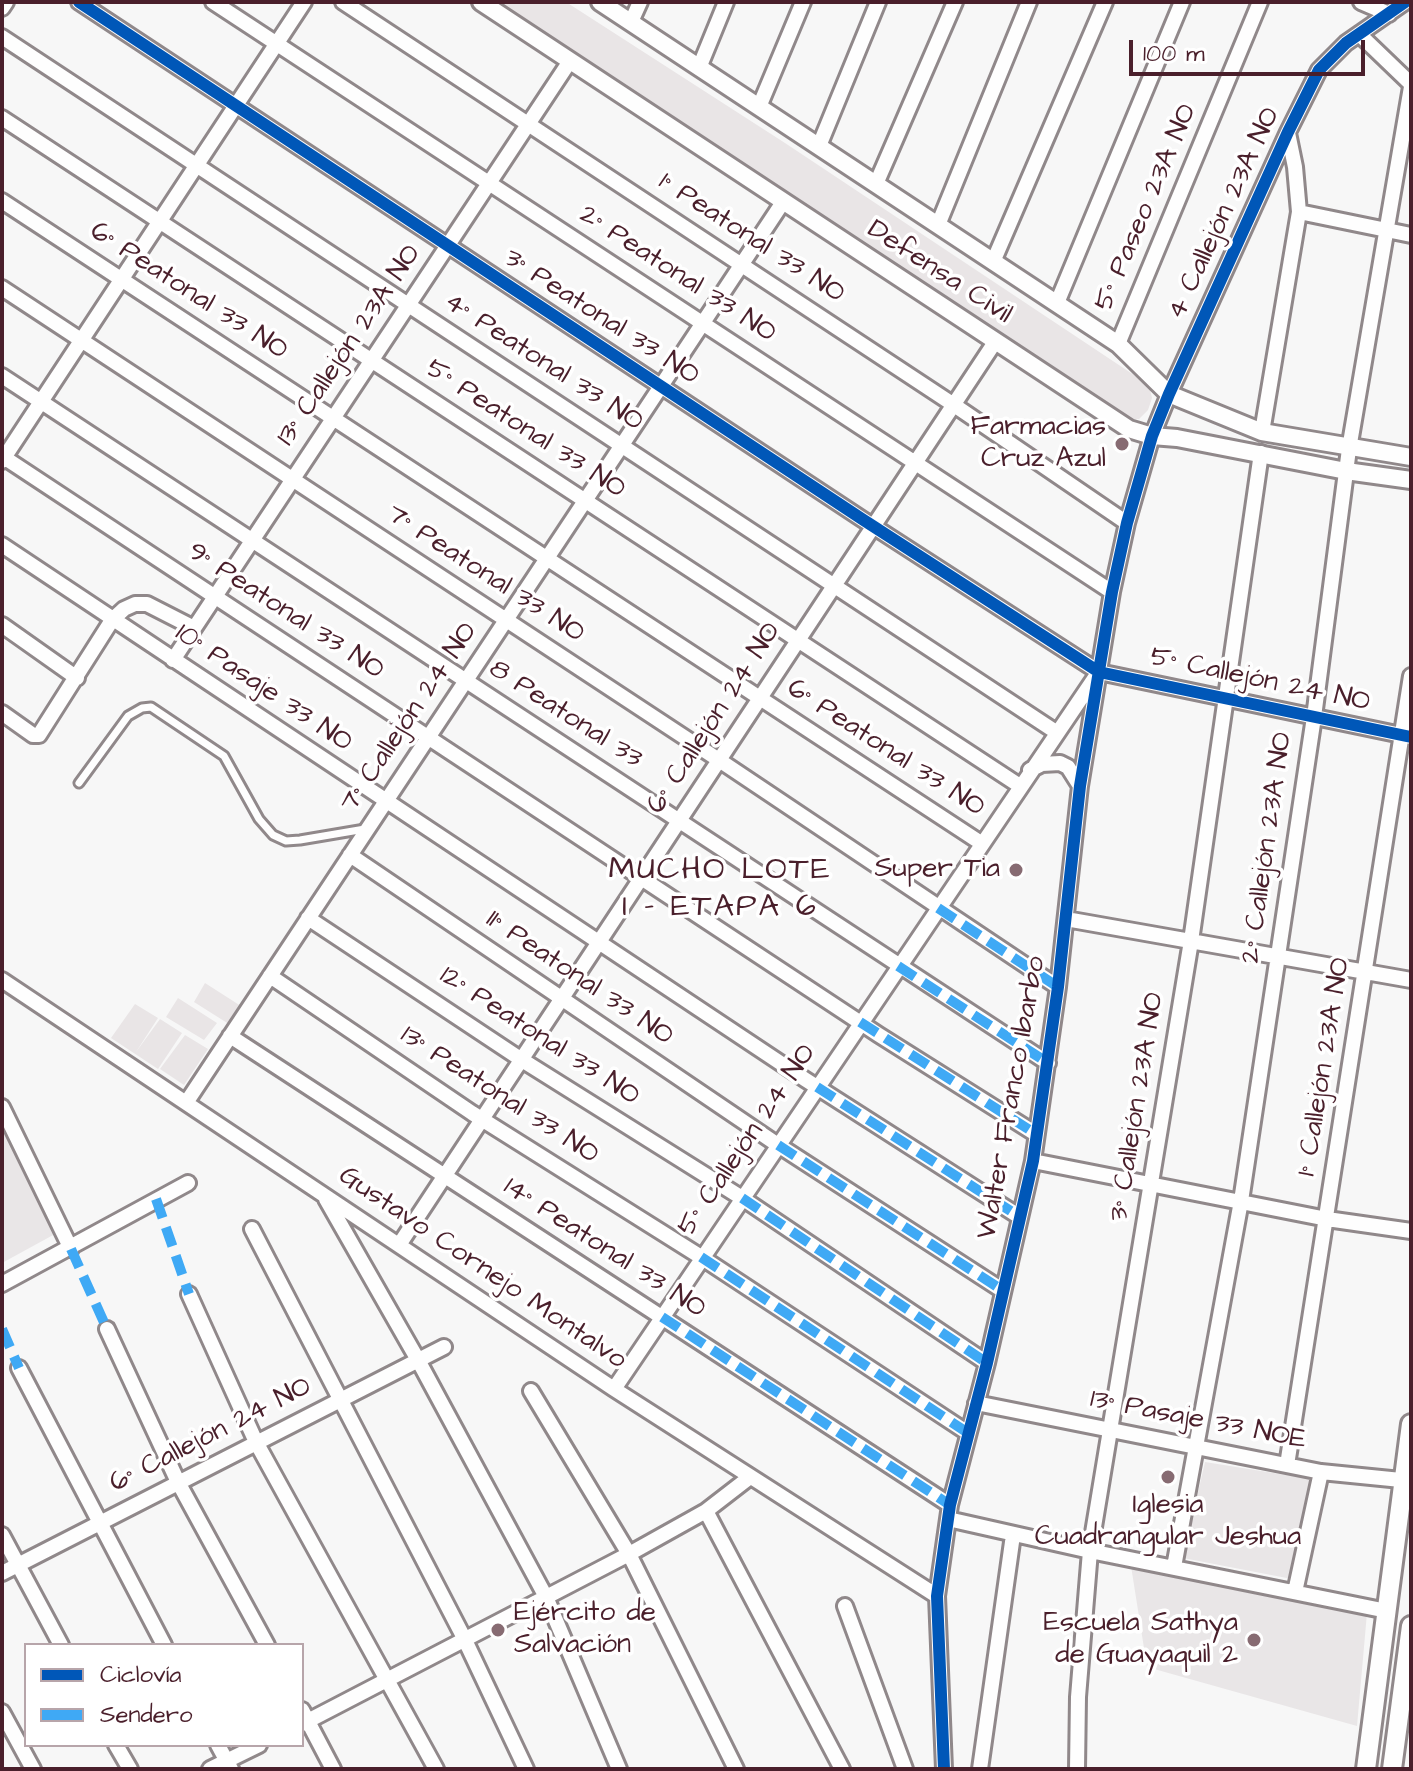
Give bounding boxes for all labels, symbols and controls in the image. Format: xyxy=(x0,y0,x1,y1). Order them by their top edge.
scale bar xyxy=(1133,24,1369,74)
text: 100 m xyxy=(1143,37,1205,71)
street label: 5° Paseo 23A NO xyxy=(1088,100,1206,316)
street label: 4 Callejón 23A NO xyxy=(1161,103,1289,325)
street label: 1° Peatonal 33 NO xyxy=(652,166,850,312)
street label: 2° Peatonal 33 NO xyxy=(572,199,782,351)
street label: Defensa Civil xyxy=(860,214,1018,332)
street label: 6° Peatonal 33 NO xyxy=(83,216,293,368)
street label: 13° Callejón 23A NO xyxy=(270,239,430,453)
street label: 3° Peatonal 33 NO xyxy=(497,242,705,394)
street label: 4° Peatonal 33 NO xyxy=(437,286,649,440)
street label: 5° Peatonal 33 NO xyxy=(419,353,631,507)
place label: Farmacias Cruz Azul xyxy=(971,411,1106,477)
marker: Farmacias Cruz Azul xyxy=(1113,435,1131,453)
street label: 7° Peatonal 33 NO xyxy=(380,499,590,651)
street label: 9° Peatonal 33 NO xyxy=(180,536,390,688)
street label: 10° Pasaje 33 NO xyxy=(168,617,358,761)
street label: 7° Callejón 24 NO xyxy=(334,617,486,819)
street label: 6° Callejón 24 NO xyxy=(641,617,789,821)
street label: 5° Callejón 24 NO xyxy=(1147,641,1373,721)
street label: 8 Peatonal 33 xyxy=(482,653,648,777)
street label: 6° Peatonal 33 NO xyxy=(780,673,990,825)
street label: 2° Callejón 23A NO xyxy=(1235,730,1301,966)
district label: MUCHO LOTE I - ETAPA 6 xyxy=(608,852,832,927)
place label: Super Tia xyxy=(874,853,1000,887)
marker: Super Tia xyxy=(1007,861,1025,879)
street label: 11° Peatonal 33 NO xyxy=(479,904,679,1054)
street label: Walter Franco Ibarbo xyxy=(972,954,1054,1242)
street label: 1° Callejón 23A NO xyxy=(1291,955,1359,1179)
street label: 12° Peatonal 33 NO xyxy=(433,960,645,1114)
street label: 3° Callejón 23A NO xyxy=(1103,990,1173,1224)
street label: 13° Peatonal 33 NO xyxy=(394,1019,604,1173)
street label: 5° Callejón 24 NO xyxy=(672,1039,824,1243)
street label: Gustavo Cornejo Montalvo xyxy=(332,1160,632,1378)
street label: 14° Peatonal 33 NO xyxy=(497,1171,711,1327)
street label: 6° Callejón 24 NO xyxy=(105,1371,317,1501)
street label: 13° Pasaje 33 NOE xyxy=(1087,1384,1309,1458)
marker: Iglesia Cuadrangular Jeshua xyxy=(1159,1468,1177,1486)
place label: Iglesia Cuadrangular Jeshua xyxy=(1035,1489,1301,1555)
place label: Ejército de Salvación xyxy=(514,1597,656,1663)
place label: Escuela Sathya de Guayaquil 2 xyxy=(1043,1607,1238,1673)
marker: Ejército de Salvación xyxy=(489,1621,507,1639)
marker: Escuela Sathya de Guayaquil 2 xyxy=(1245,1631,1263,1649)
legend xyxy=(24,1643,304,1747)
text: Ciclovía xyxy=(100,1658,181,1692)
text: Sendero xyxy=(100,1698,192,1732)

